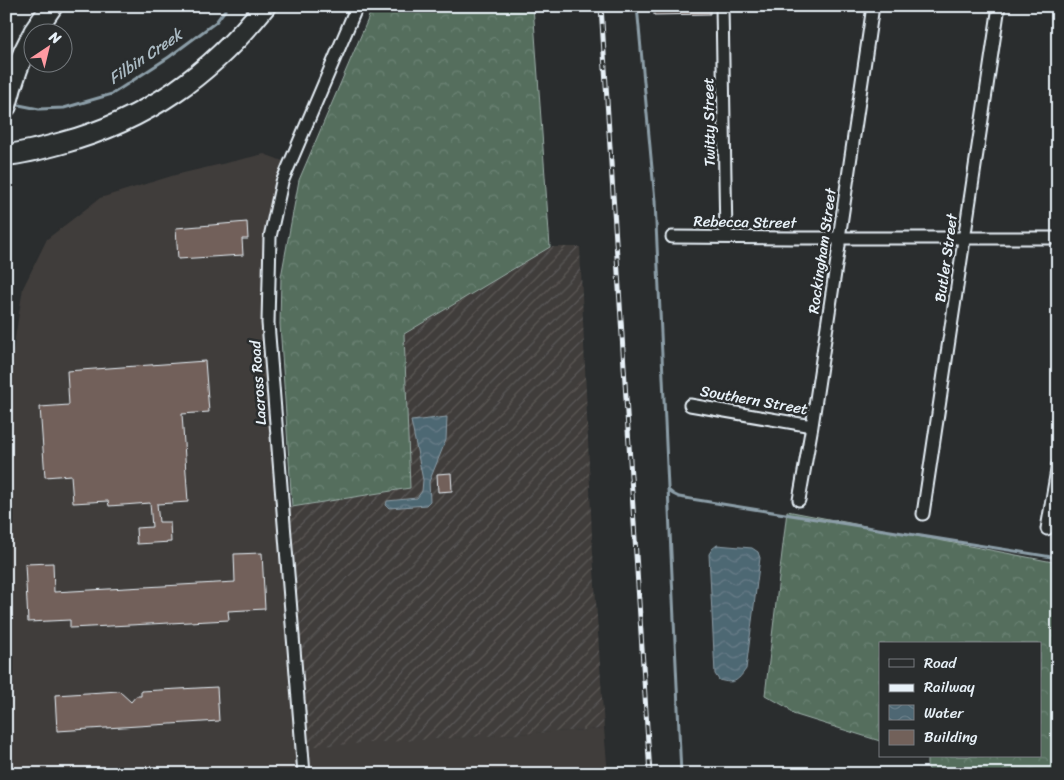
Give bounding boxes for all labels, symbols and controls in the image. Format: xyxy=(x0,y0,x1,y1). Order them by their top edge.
water label: Filbin Creek xyxy=(102,19,190,92)
north arrow xyxy=(22,22,72,72)
text: N xyxy=(43,24,67,51)
street label: Twitty Street xyxy=(695,77,723,167)
street label: Rockingham Street xyxy=(800,186,844,315)
street label: Rebecca Street xyxy=(693,208,798,236)
street label: Butler Street xyxy=(927,211,965,304)
street label: Lacross Road xyxy=(242,339,274,426)
street label: Southern Street xyxy=(698,378,810,422)
legend xyxy=(879,642,1042,758)
text: Road xyxy=(924,650,957,676)
text: Railway xyxy=(924,674,975,700)
text: Water xyxy=(924,700,964,726)
text: Building xyxy=(924,724,978,750)

